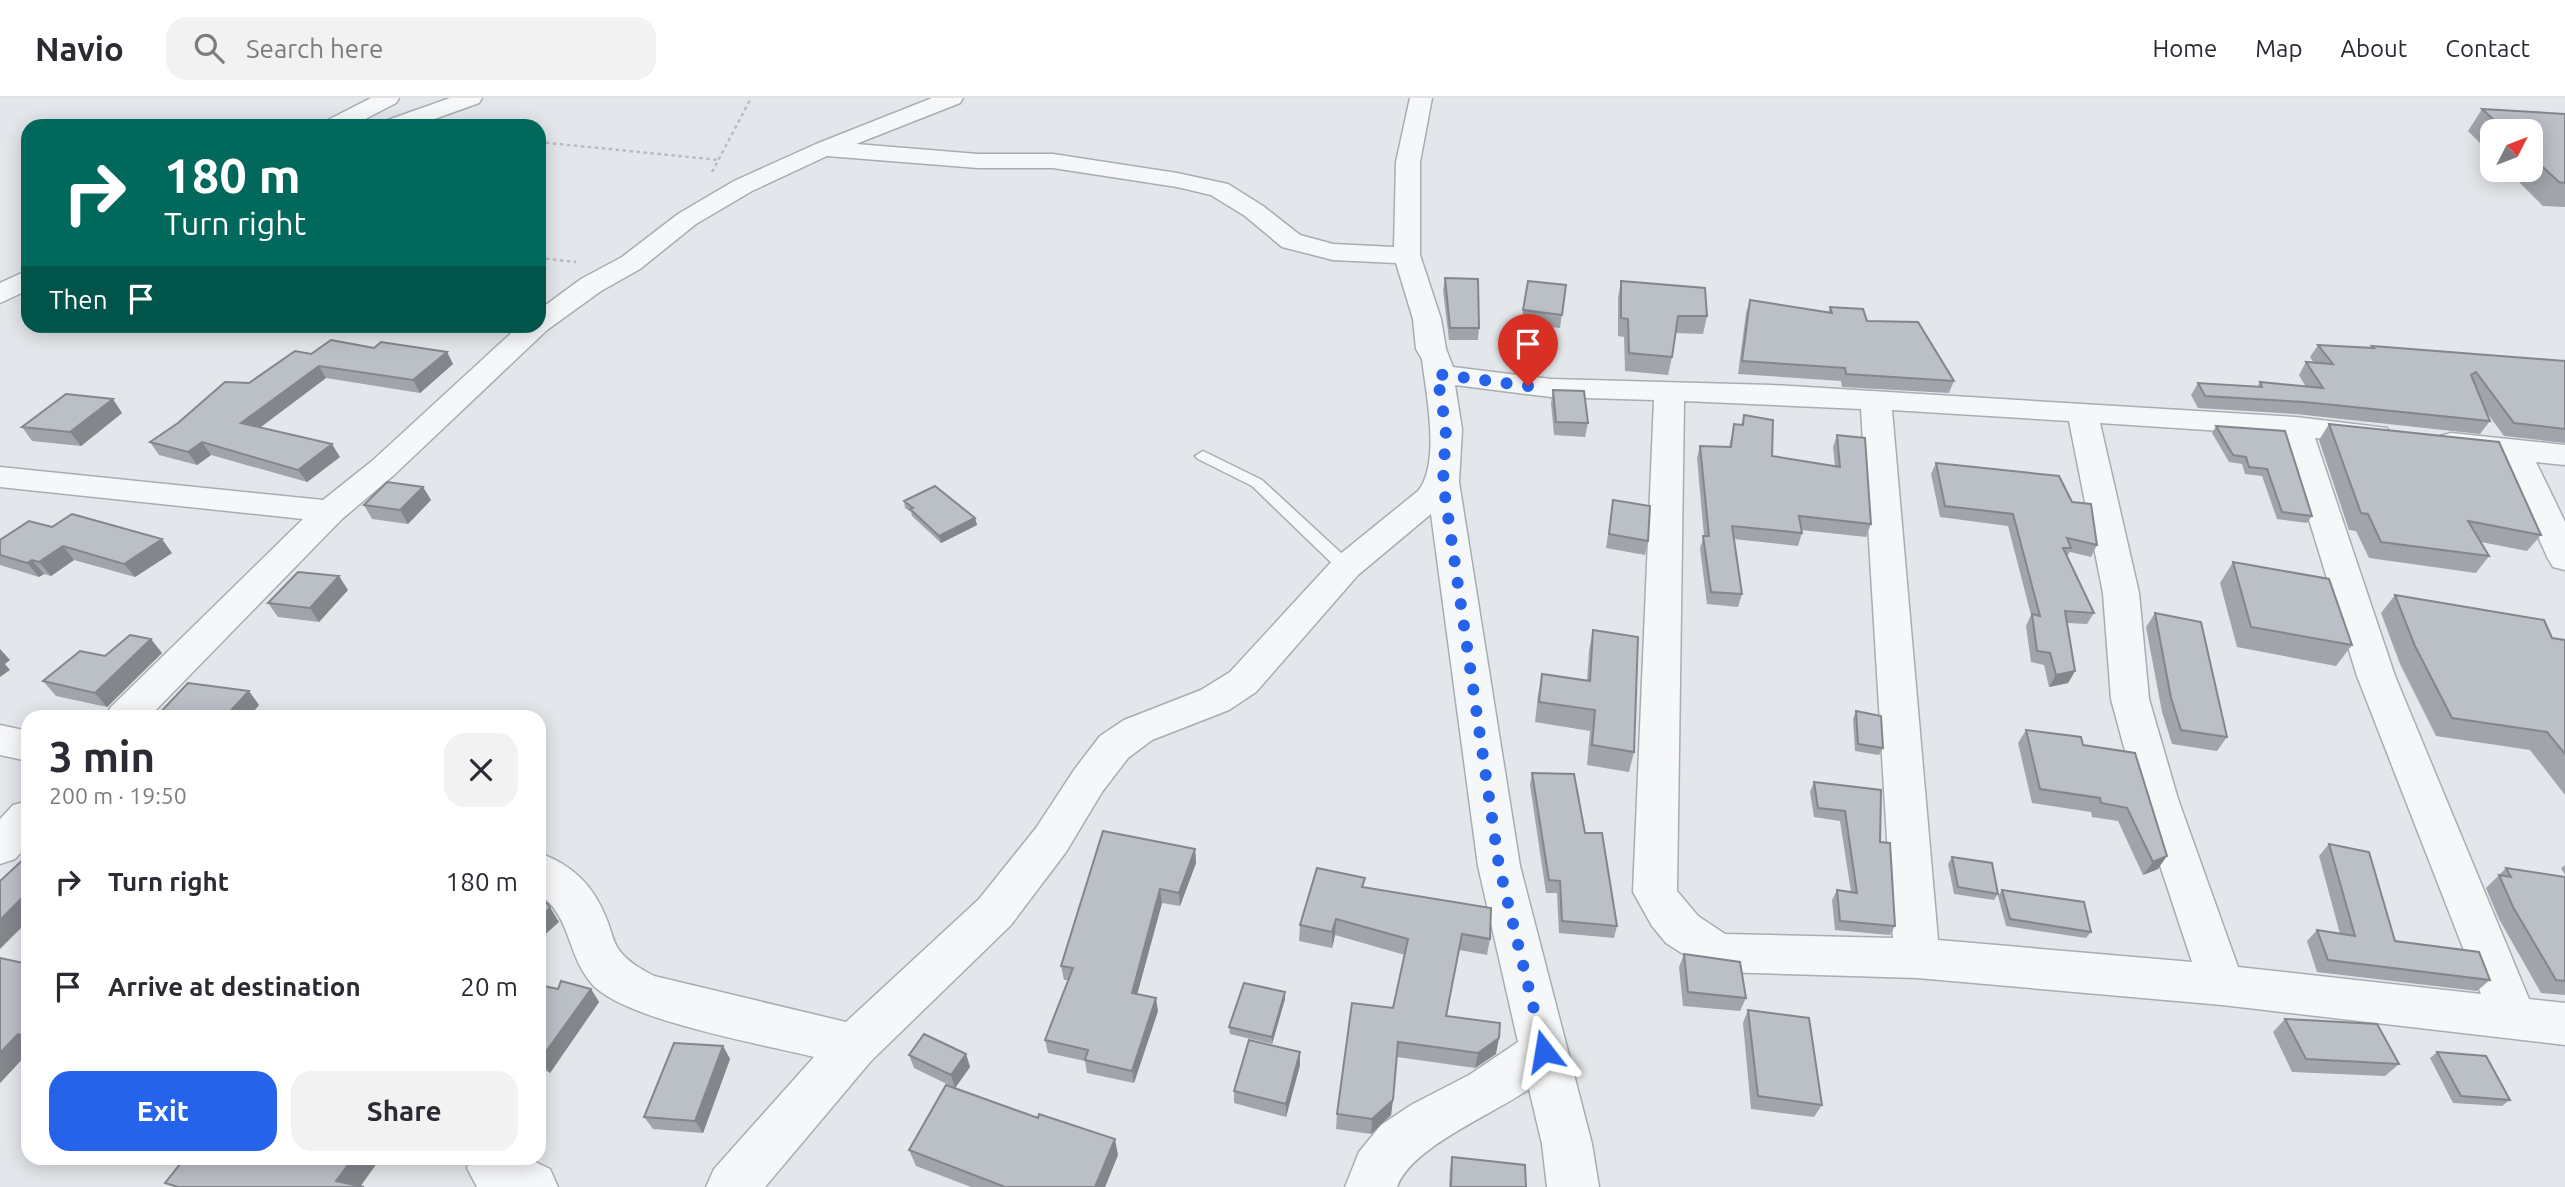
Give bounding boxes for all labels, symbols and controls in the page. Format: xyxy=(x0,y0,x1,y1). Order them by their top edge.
search box xyxy=(166,17,656,80)
icon: search xyxy=(190,29,228,67)
text: Navio xyxy=(35,30,124,67)
text: Search here xyxy=(246,34,383,63)
text: Home xyxy=(2152,35,2217,62)
text: Map xyxy=(2255,35,2302,62)
text: About xyxy=(2340,35,2407,62)
text: Contact xyxy=(2445,35,2530,62)
north arrow xyxy=(2480,119,2543,182)
map controls xyxy=(2480,119,2543,182)
icon: right xyxy=(49,147,140,238)
text: 180 m xyxy=(164,147,301,202)
text: Turn right xyxy=(164,205,306,241)
icon: arrive xyxy=(122,280,160,318)
text: Then xyxy=(49,285,108,314)
pin xyxy=(1498,314,1558,386)
icon: arrive xyxy=(1509,325,1547,363)
text: 3 min xyxy=(49,733,155,780)
button: close xyxy=(444,733,518,807)
text: 200 m · 19:50 xyxy=(49,783,187,808)
icon: right xyxy=(49,863,87,901)
text: Turn right xyxy=(108,867,229,896)
text: 180 m xyxy=(446,867,518,896)
icon: arrive xyxy=(49,968,87,1006)
text: Arrive at destination xyxy=(108,972,361,1001)
text: 20 m xyxy=(460,972,518,1001)
position arrow xyxy=(1507,1014,1581,1088)
button: Exit xyxy=(49,1071,277,1151)
button: Share xyxy=(291,1071,518,1151)

